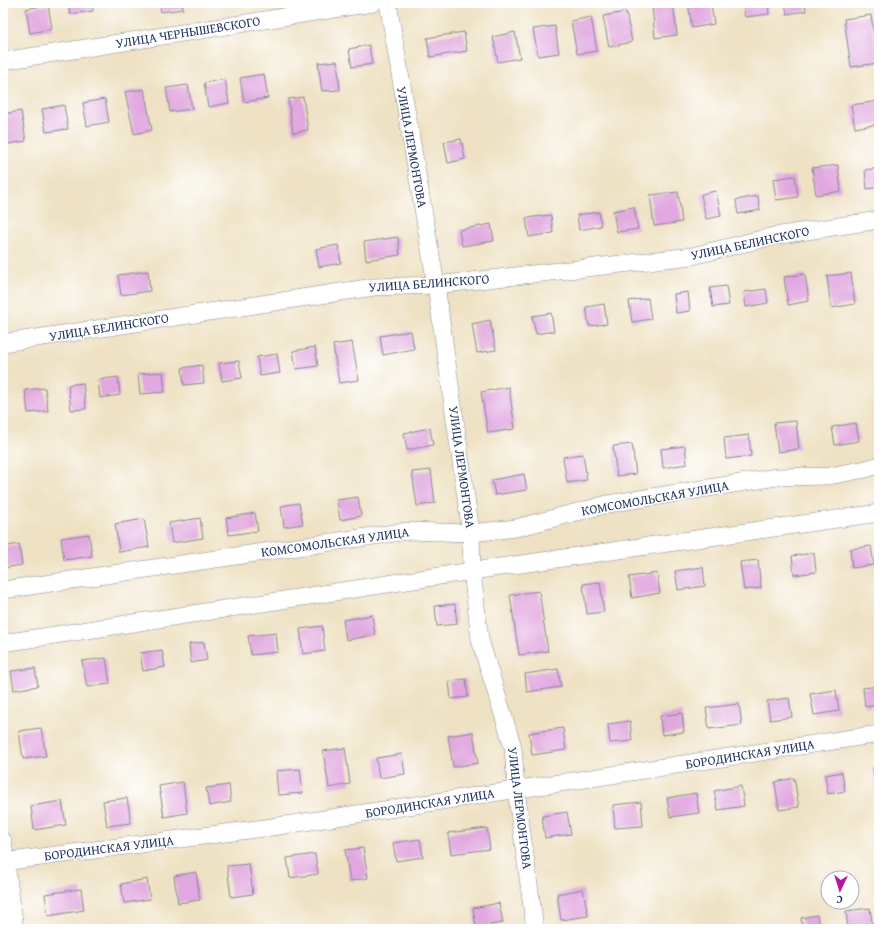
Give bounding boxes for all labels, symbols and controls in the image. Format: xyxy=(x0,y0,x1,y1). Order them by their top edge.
street label: УЛИЦА ЧЕРНЫШЕВСКОГО xyxy=(114,11,262,53)
street label: УЛИЦА ЛЕРМОНТОВА xyxy=(392,85,432,209)
street label: УЛИЦА БЕЛИНСКОГО xyxy=(689,221,811,265)
street label: УЛИЦА БЕЛИНСКОГО xyxy=(368,269,490,297)
street label: УЛИЦА БЕЛИНСКОГО xyxy=(48,308,170,346)
street label: УЛИЦА ЛЕРМОНТОВА xyxy=(444,405,480,529)
street label: КОМСОМОЛЬСКАЯ УЛИЦА xyxy=(580,476,730,520)
street label: КОМСОМОЛЬСКАЯ УЛИЦА xyxy=(260,522,410,562)
street label: БОРОДИНСКАЯ УЛИЦА xyxy=(684,734,816,774)
street label: УЛИЦА ЛЕРМОНТОВА xyxy=(503,746,537,870)
street label: БОРОДИНСКАЯ УЛИЦА xyxy=(364,783,496,823)
street label: БОРОДИНСКАЯ УЛИЦА xyxy=(43,831,175,865)
north arrow xyxy=(820,870,860,910)
text: С xyxy=(836,892,843,908)

